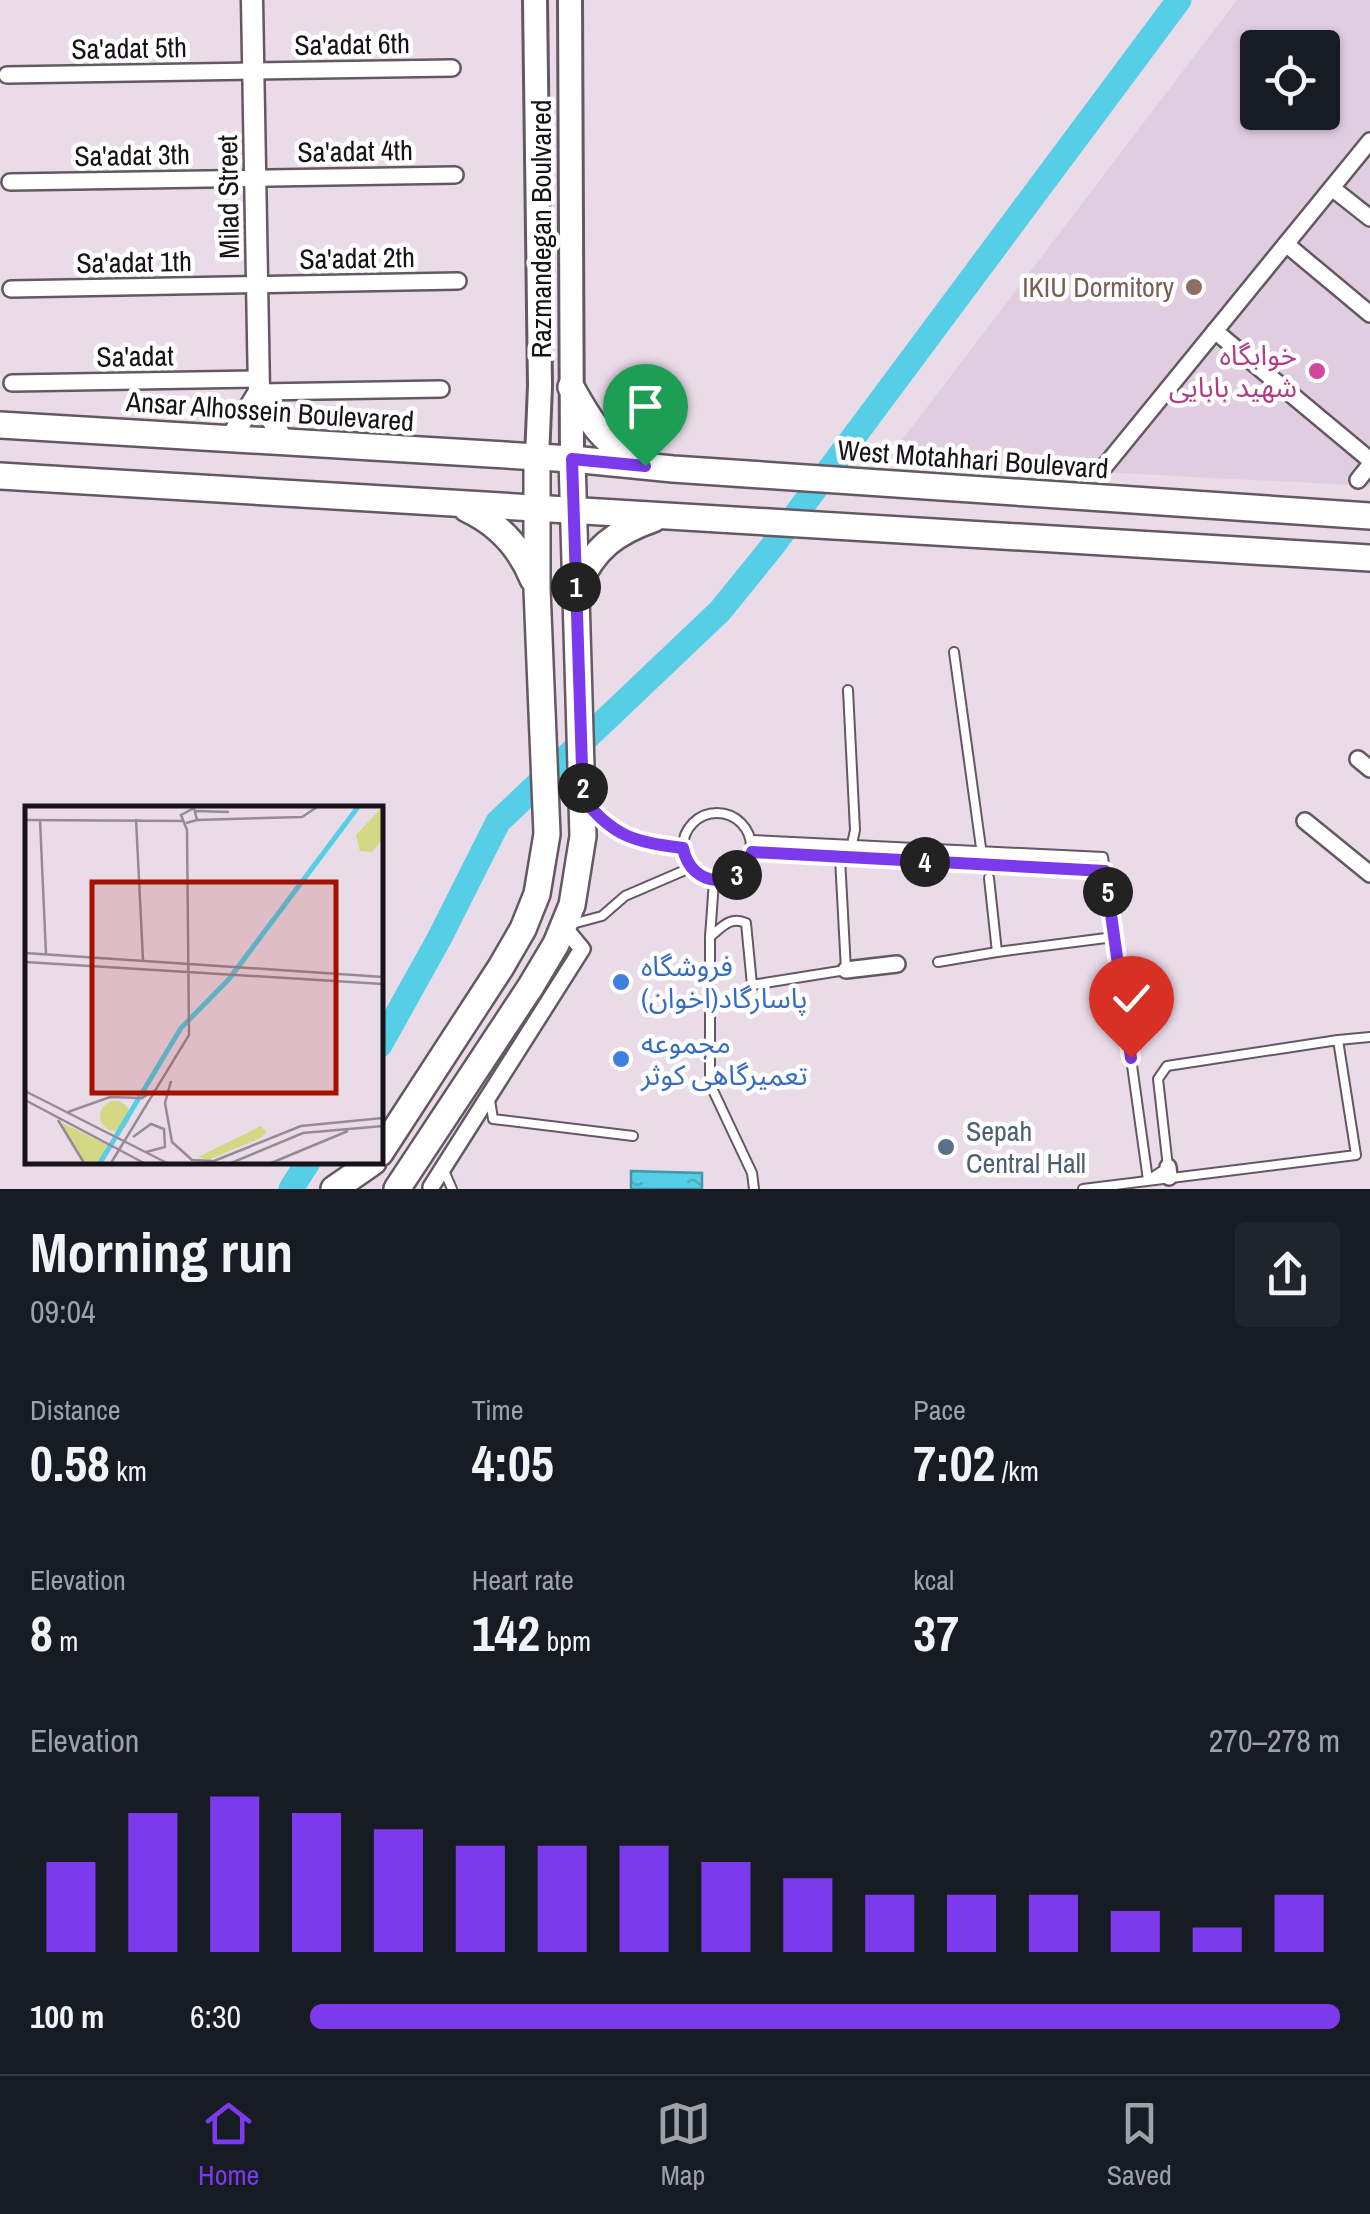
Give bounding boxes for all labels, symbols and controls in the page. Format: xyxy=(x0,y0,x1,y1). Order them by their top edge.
street label: Sa'adat 6th xyxy=(294,24,410,64)
street label: Sa'adat 5th xyxy=(71,28,187,68)
map controls xyxy=(1240,30,1340,130)
button: locate xyxy=(1240,30,1340,130)
street label: Razmandegan Boulvared xyxy=(522,99,560,359)
street label: Sa'adat 4th xyxy=(297,131,413,171)
street label: Sa'adat 3th xyxy=(74,135,190,175)
street label: Milad Street xyxy=(208,135,248,259)
street label: Sa'adat 2th xyxy=(299,238,415,278)
street label: Sa'adat 1th xyxy=(76,242,192,282)
place label: IKIU Dormitory xyxy=(1022,268,1175,306)
marker: IKIU Dormitory xyxy=(1183,276,1205,298)
street label: Sa'adat xyxy=(96,336,174,376)
place label: خوابگاه شهید بابایی xyxy=(1169,336,1297,406)
marker: خوابگاه شهید بابایی xyxy=(1306,360,1328,382)
pin xyxy=(603,364,688,467)
icon: arrive xyxy=(618,379,673,434)
street label: Ansar Alhossein Boulevared xyxy=(124,382,415,440)
street label: West Motahhari Boulevard xyxy=(836,431,1110,487)
pin: 1 xyxy=(551,562,601,612)
text: 1 xyxy=(570,568,582,606)
pin: 2 xyxy=(558,763,608,813)
text: 2 xyxy=(577,769,589,807)
inset map xyxy=(25,806,382,1164)
pin: 4 xyxy=(900,837,950,887)
text: 4 xyxy=(919,843,931,881)
pin: 3 xyxy=(712,850,762,900)
text: 3 xyxy=(731,856,743,894)
pin: 5 xyxy=(1083,867,1133,917)
text: 5 xyxy=(1102,873,1114,911)
place label: فروشگاه پاسارگاد(اخوان) xyxy=(641,947,807,1017)
pin xyxy=(1089,956,1174,1059)
marker: فروشگاه پاسارگاد(اخوان) xyxy=(610,971,632,993)
icon: check xyxy=(1104,971,1159,1026)
place label: مجموعه تعمیرگاهی کوثر xyxy=(640,1024,808,1094)
marker: مجموعه تعمیرگاهی کوثر xyxy=(610,1048,632,1070)
place label: Sepah Central Hall xyxy=(966,1112,1086,1182)
marker: Sepah Central Hall xyxy=(935,1136,957,1158)
text: Morning run xyxy=(30,1215,293,1289)
button: share xyxy=(1235,1222,1340,1327)
text: 09:04 xyxy=(30,1290,96,1333)
text: Distance xyxy=(30,1391,121,1429)
text: Time xyxy=(472,1391,523,1429)
text: Pace xyxy=(913,1391,966,1429)
text: 0.58 xyxy=(30,1429,110,1497)
text: 4:05 xyxy=(472,1429,554,1497)
text: 7:02 xyxy=(913,1429,995,1497)
text: km xyxy=(110,1452,147,1490)
text: /km xyxy=(995,1452,1039,1490)
text: Elevation xyxy=(30,1561,126,1599)
text: Heart rate xyxy=(472,1561,574,1599)
text: kcal xyxy=(913,1561,954,1599)
text: 8 xyxy=(30,1599,53,1667)
text: 142 xyxy=(472,1599,540,1667)
text: 37 xyxy=(913,1599,959,1667)
text: m xyxy=(53,1622,78,1660)
text: bpm xyxy=(540,1622,591,1660)
text: Elevation xyxy=(30,1719,139,1762)
text: 270–278 m xyxy=(1209,1719,1340,1762)
text: 100 m xyxy=(30,1995,104,2038)
text: 6:30 xyxy=(190,1995,241,2038)
tab: Home xyxy=(198,2096,259,2194)
tab: Map xyxy=(656,2096,711,2194)
tab: Saved xyxy=(1107,2096,1172,2194)

